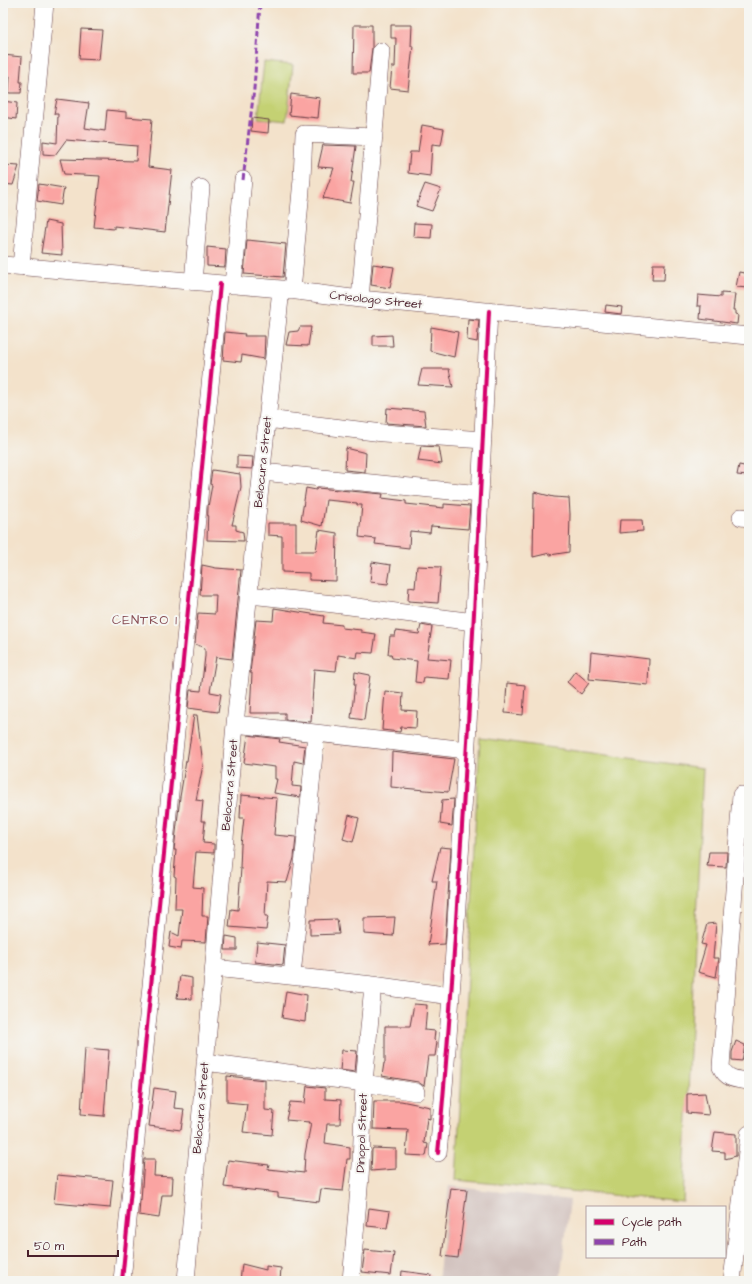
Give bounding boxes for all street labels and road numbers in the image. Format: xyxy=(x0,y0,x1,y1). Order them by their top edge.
street label: Crisologo Street xyxy=(329,287,423,314)
street label: Belocura Street xyxy=(250,415,276,509)
street label: Belocura Street xyxy=(218,738,242,832)
street label: Belocura Street xyxy=(189,1061,213,1155)
street label: Dinopol Street xyxy=(352,1093,372,1173)

